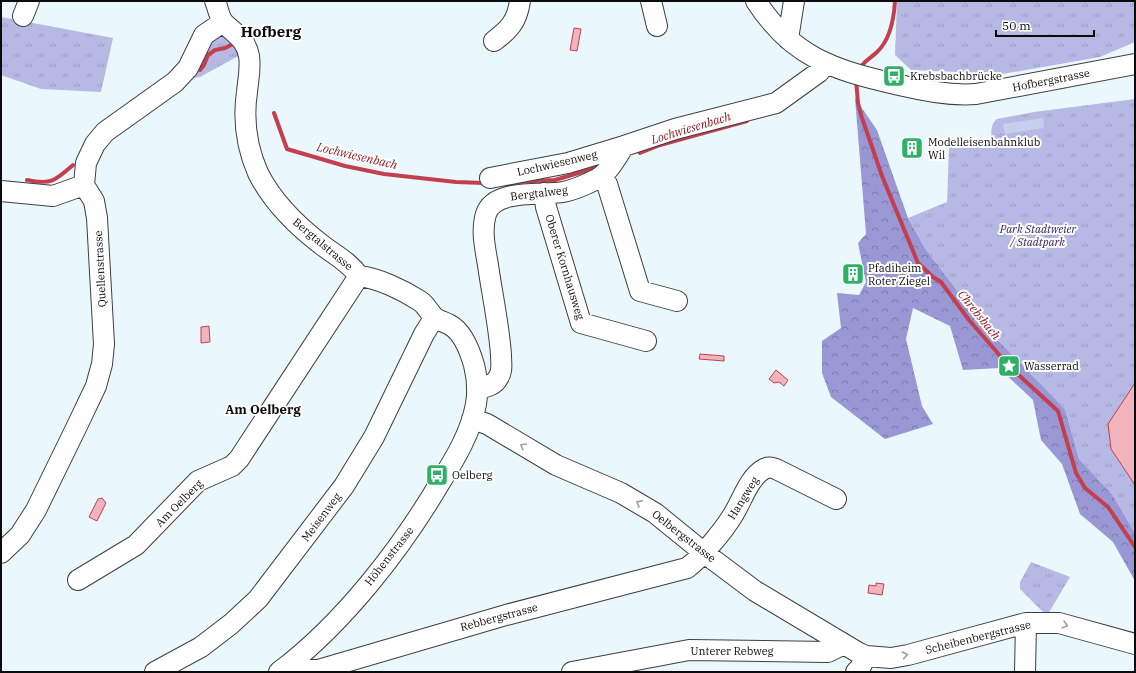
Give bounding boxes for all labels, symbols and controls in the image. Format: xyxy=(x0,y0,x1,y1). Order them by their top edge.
scale bar xyxy=(996,12,1094,38)
text: 50 m xyxy=(1002,18,1031,33)
district label: Hofberg xyxy=(241,22,302,41)
bus stop icon: Krebsbachbrücke xyxy=(881,63,907,89)
street label: Hofbergstrasse xyxy=(1011,66,1091,94)
place label: Krebsbachbrücke xyxy=(910,69,1002,83)
water label: Lochwiesenbach xyxy=(648,108,733,147)
building icon: Modelleisenbahnklub Wil xyxy=(899,135,925,161)
place label: Modelleisenbahnklub Wil xyxy=(928,135,1041,162)
water label: Lochwiesenbach xyxy=(314,139,399,172)
street label: Lochwiesenweg xyxy=(516,147,598,179)
street label: Bergtalweg xyxy=(510,183,568,203)
street label: Oberer Kornhausweg xyxy=(542,213,588,321)
street label: Bergtalstrasse xyxy=(290,215,356,273)
park label: Park Stadtweier / Stadtpark xyxy=(999,222,1077,249)
street label: Quellenstrasse xyxy=(91,230,109,308)
building icon: Pfadiheim Roter Ziegel xyxy=(840,261,866,287)
place label: Pfadiheim Roter Ziegel xyxy=(868,261,930,288)
water label: Chrebsbach xyxy=(955,287,1004,343)
place icon: Wasserrad xyxy=(996,353,1022,379)
place label: Wasserrad xyxy=(1024,359,1079,373)
district label: Am Oelberg xyxy=(225,401,301,418)
one-way arrow xyxy=(520,443,527,451)
bus stop icon: Oelberg xyxy=(424,462,450,488)
place label: Oelberg xyxy=(452,468,493,482)
street label: Hangweg xyxy=(724,474,762,522)
street label: Am Oelberg xyxy=(152,476,206,530)
street label: Meisenweg xyxy=(298,490,344,544)
one-way arrow xyxy=(636,501,643,508)
street label: Oelbergstrasse xyxy=(649,507,719,565)
street label: Höhenstrasse xyxy=(362,524,417,588)
street label: Rebbergstrasse xyxy=(459,600,539,634)
street label: Scheibenbergstrasse xyxy=(924,617,1032,657)
one-way arrow xyxy=(1062,620,1068,628)
street label: Unterer Rebweg xyxy=(690,644,774,658)
one-way arrow xyxy=(902,651,908,660)

